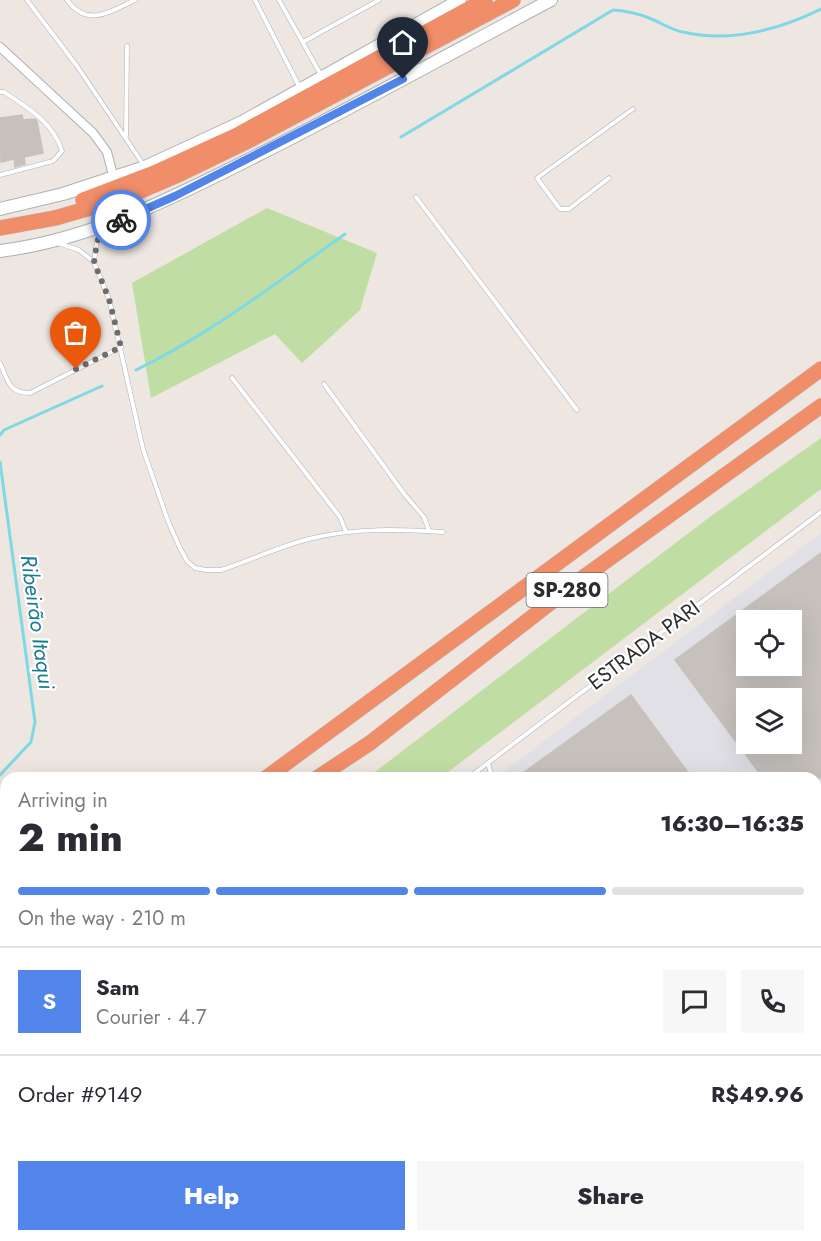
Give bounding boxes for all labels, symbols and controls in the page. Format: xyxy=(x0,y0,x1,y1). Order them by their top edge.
pin xyxy=(377,17,428,79)
icon: home xyxy=(386,26,419,59)
courier xyxy=(91,190,151,250)
icon: bike xyxy=(105,204,138,237)
pin xyxy=(50,307,101,369)
icon: bag xyxy=(59,316,92,349)
water label: Ribeirão Itaqui xyxy=(13,553,63,692)
road number: SP-280 xyxy=(526,573,608,607)
street label: ESTRADA PARI xyxy=(582,593,706,697)
map controls xyxy=(736,610,802,754)
button: locate xyxy=(736,610,802,676)
button: layers xyxy=(736,688,802,754)
text: Arriving in xyxy=(18,786,108,815)
text: 16:30–16:35 xyxy=(660,807,804,839)
text: 2 min xyxy=(18,809,123,866)
text: On the way · 210 m xyxy=(18,904,186,933)
button: chat xyxy=(663,970,726,1033)
button: phone xyxy=(741,970,804,1033)
text: Sam xyxy=(96,971,140,1003)
text: S xyxy=(43,985,56,1017)
text: Courier · 4.7 xyxy=(96,1003,207,1032)
text: Order #9149 xyxy=(18,1078,142,1110)
text: R$49.96 xyxy=(711,1078,804,1110)
button: Help xyxy=(18,1161,405,1230)
button: Share xyxy=(417,1161,804,1230)

